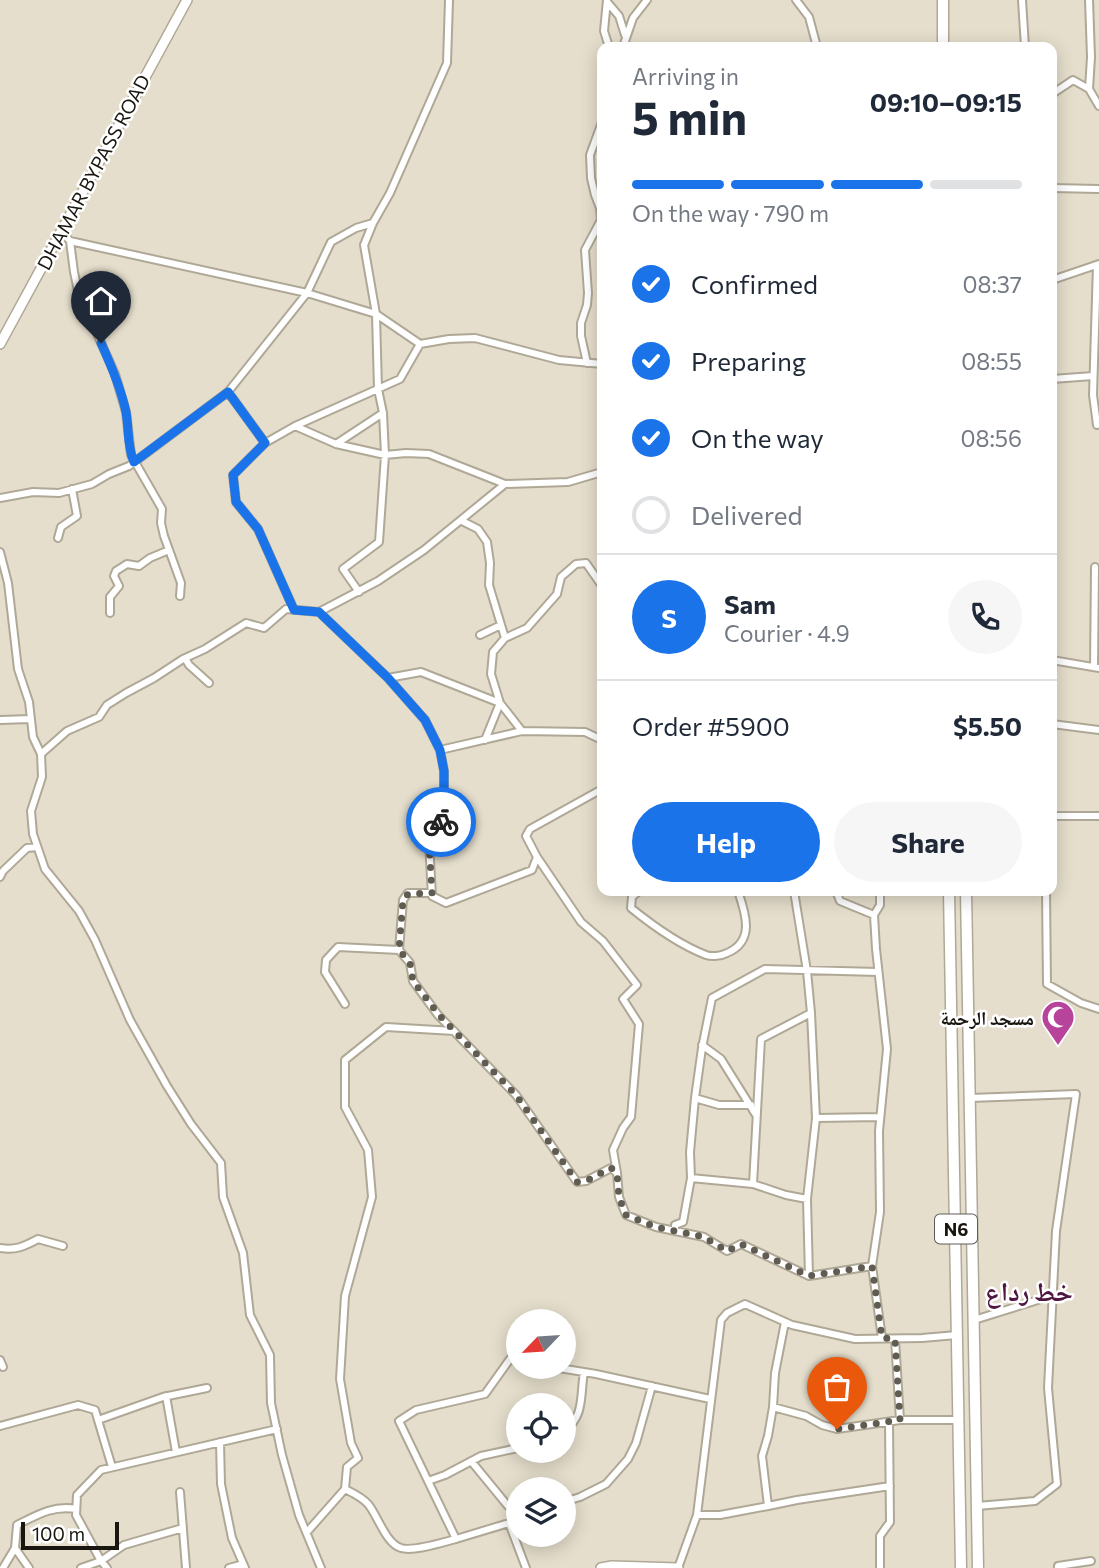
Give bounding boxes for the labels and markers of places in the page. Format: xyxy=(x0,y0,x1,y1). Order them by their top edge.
pin xyxy=(71,271,131,343)
mosque icon: مسجد الرحمة xyxy=(1039,998,1077,1047)
place label: مسجد الرحمة xyxy=(940,1006,1034,1029)
pin xyxy=(807,1357,867,1429)

